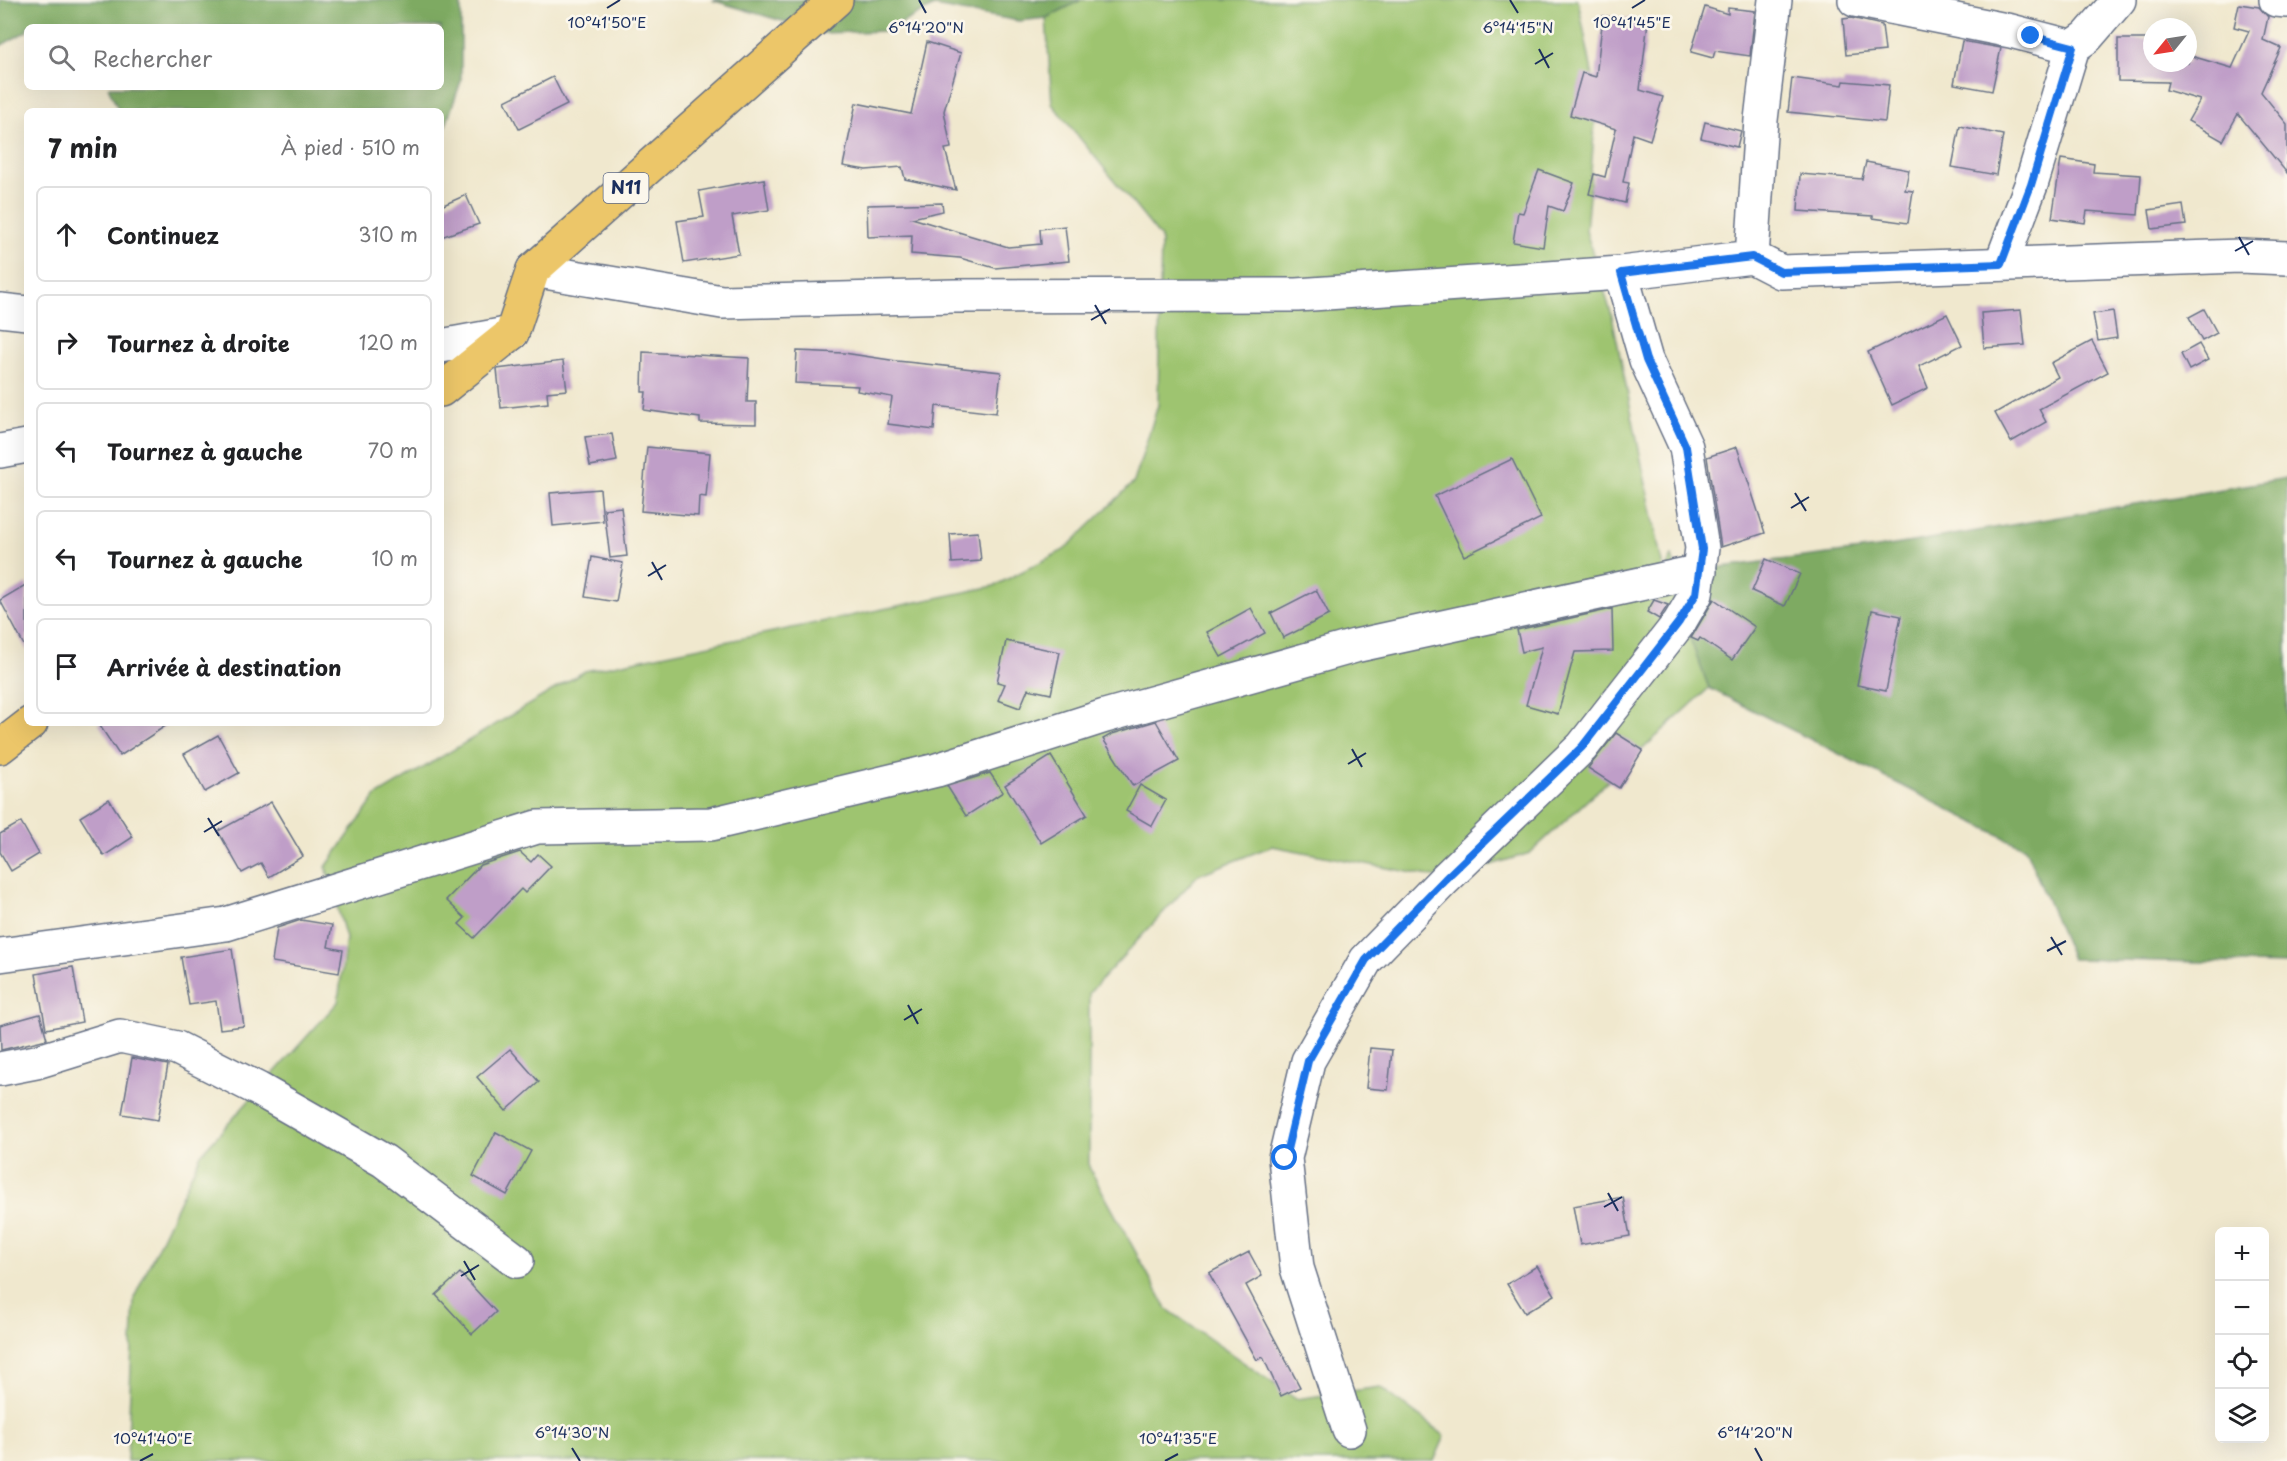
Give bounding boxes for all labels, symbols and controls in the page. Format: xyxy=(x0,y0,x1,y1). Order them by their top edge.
text: 10°41'50"E xyxy=(567,10,647,33)
text: 10°41'45"E xyxy=(1593,10,1671,33)
text: 6°14'20"N xyxy=(888,15,964,38)
text: 6°14'15"N xyxy=(1483,15,1553,38)
north arrow xyxy=(2143,18,2197,72)
route end xyxy=(2017,22,2043,48)
search box xyxy=(24,24,444,90)
icon: search xyxy=(45,41,78,74)
text: Rechercher xyxy=(93,41,212,74)
text: 7 min xyxy=(48,128,118,167)
text: À pied · 510 m xyxy=(281,132,420,162)
road number: N11 xyxy=(604,173,648,203)
icon: ahead xyxy=(50,218,83,251)
text: Continuez xyxy=(107,218,219,251)
text: 310 m xyxy=(358,219,418,249)
icon: right xyxy=(50,326,83,359)
text: Tournez à droite xyxy=(107,326,290,359)
text: 120 m xyxy=(359,327,418,357)
icon: left xyxy=(50,434,83,467)
text: Tournez à gauche xyxy=(107,434,303,467)
text: 70 m xyxy=(368,435,418,465)
icon: left xyxy=(50,542,83,575)
text: Tournez à gauche xyxy=(107,542,303,575)
text: 10 m xyxy=(371,543,418,573)
icon: arrive xyxy=(50,650,83,683)
text: Arrivée à destination xyxy=(107,650,341,683)
route start xyxy=(1271,1144,1297,1170)
map controls xyxy=(2215,1227,2269,1443)
button: + xyxy=(2215,1227,2269,1281)
button: − xyxy=(2215,1281,2269,1335)
button: locate xyxy=(2215,1335,2269,1389)
button: layers xyxy=(2215,1389,2269,1443)
text: 6°14'30"N xyxy=(534,1420,610,1443)
text: 6°14'20"N xyxy=(1717,1420,1793,1443)
text: 10°41'40"E xyxy=(113,1426,193,1449)
text: 10°41'35"E xyxy=(1139,1426,1217,1449)

